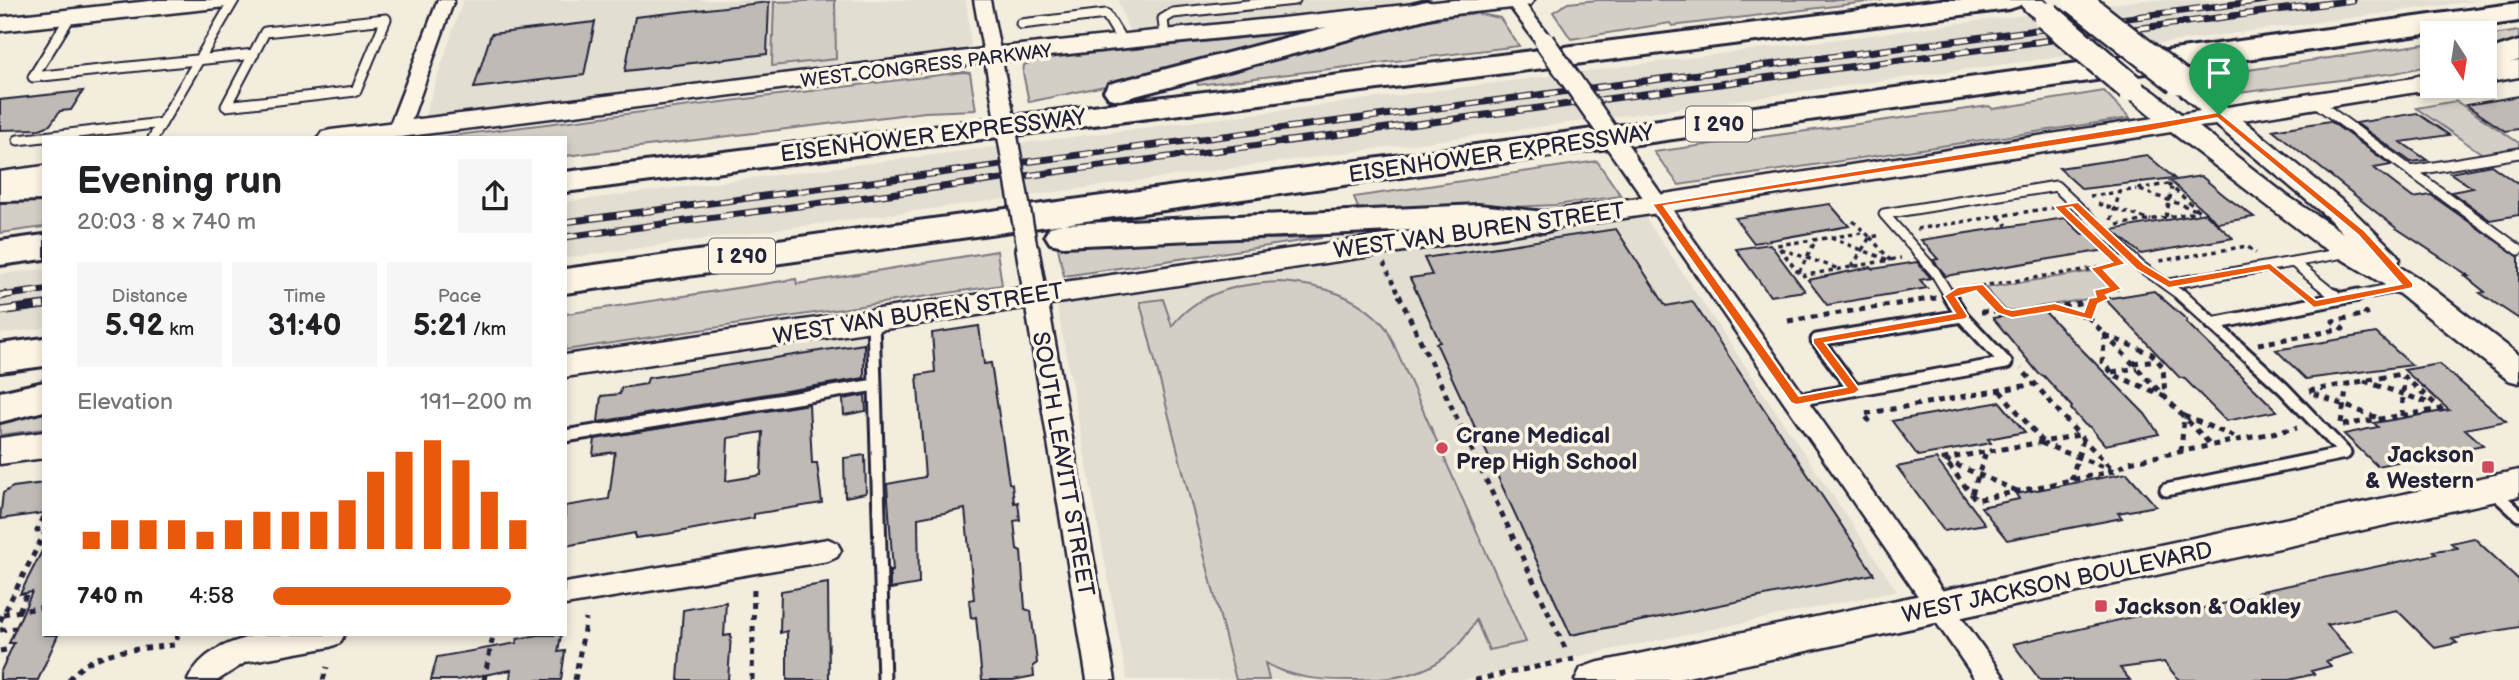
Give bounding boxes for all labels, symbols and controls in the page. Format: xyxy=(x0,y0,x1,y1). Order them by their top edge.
north arrow xyxy=(2420,21,2497,98)
map controls xyxy=(2420,21,2497,98)
street label: WEST CONGRESS PARKWAY xyxy=(799,40,1054,93)
pin xyxy=(2189,43,2249,115)
icon: arrive xyxy=(2200,54,2238,92)
street label: EISENHOWER EXPRESSWAY xyxy=(779,103,1088,169)
road number: I 290 xyxy=(1686,106,1752,142)
street label: EISENHOWER EXPRESSWAY xyxy=(1347,119,1656,189)
text: Evening run xyxy=(77,159,282,204)
button: share xyxy=(458,159,532,233)
street label: WEST VAN BUREN STREET xyxy=(1332,197,1627,265)
text: 20:03 · 8 × 740 m xyxy=(77,208,256,236)
road number: I 290 xyxy=(709,238,775,274)
street label: WEST VAN BUREN STREET xyxy=(771,277,1066,351)
text: Distance xyxy=(112,285,187,308)
text: Time xyxy=(283,285,326,308)
text: Pace xyxy=(438,285,481,308)
text: 5.92 xyxy=(105,308,164,344)
text: 31:40 xyxy=(268,308,341,344)
text: 5:21 xyxy=(413,308,467,344)
text: km xyxy=(164,318,194,341)
text: /km xyxy=(467,318,506,341)
street label: SOUTH LEAVITT STREET xyxy=(1026,330,1100,599)
text: Elevation xyxy=(77,388,173,416)
text: 191–200 m xyxy=(420,388,532,416)
place label: Crane Medical Prep High School xyxy=(1456,422,1637,476)
marker: Crane Medical Prep High School xyxy=(1434,440,1450,456)
place label: Jackson & Western xyxy=(2365,441,2474,495)
marker: Jackson & Western xyxy=(2480,459,2496,475)
street label: WEST JACKSON BOULEVARD xyxy=(1899,536,2215,630)
text: 740 m xyxy=(77,582,143,610)
text: 4:58 xyxy=(189,582,234,610)
place label: Jackson & Oakley xyxy=(2115,593,2301,621)
marker: Jackson & Oakley xyxy=(2093,598,2109,614)

